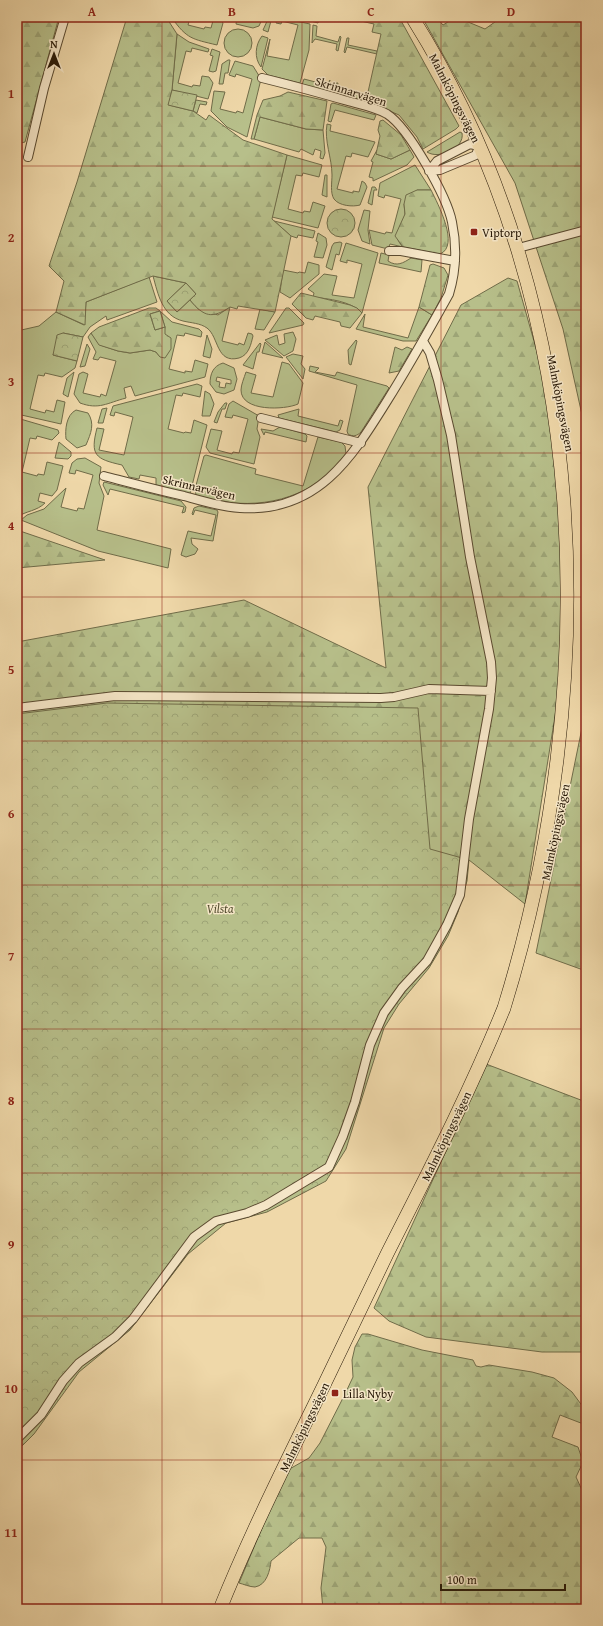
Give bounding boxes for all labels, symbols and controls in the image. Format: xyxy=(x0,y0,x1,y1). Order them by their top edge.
text: A xyxy=(88,2,97,21)
text: B xyxy=(228,2,236,21)
text: C xyxy=(367,2,375,21)
text: D xyxy=(507,2,515,21)
north arrow xyxy=(34,34,74,74)
text: N xyxy=(50,36,58,52)
street label: Malmköpingsvägen xyxy=(425,50,485,146)
street label: Skrinnarvägen xyxy=(313,72,389,110)
text: 1 xyxy=(8,84,14,103)
place label: Viptorp xyxy=(482,224,522,241)
marker: Viptorp xyxy=(469,227,479,237)
text: 2 xyxy=(8,228,15,247)
street label: Malmköpingsvägen xyxy=(543,353,579,453)
text: 3 xyxy=(8,372,14,391)
street label: Skrinnarvägen xyxy=(161,470,237,504)
text: 4 xyxy=(8,516,15,535)
text: 5 xyxy=(8,660,15,679)
street label: Malmköpingsvägen xyxy=(536,782,574,882)
text: 6 xyxy=(8,804,15,823)
park label: Vilsta xyxy=(207,900,234,917)
text: 7 xyxy=(8,947,15,966)
street label: Malmköpingsvägen xyxy=(417,1088,475,1184)
text: 8 xyxy=(8,1091,15,1110)
text: 9 xyxy=(8,1235,15,1254)
text: 10 xyxy=(4,1379,18,1398)
street label: Malmköpingsvägen xyxy=(275,1379,333,1475)
place label: Lilla Nyby xyxy=(343,1385,393,1402)
marker: Lilla Nyby xyxy=(330,1388,340,1398)
text: 11 xyxy=(4,1523,18,1542)
scale bar xyxy=(441,1566,565,1592)
text: 100 m xyxy=(447,1571,477,1588)

